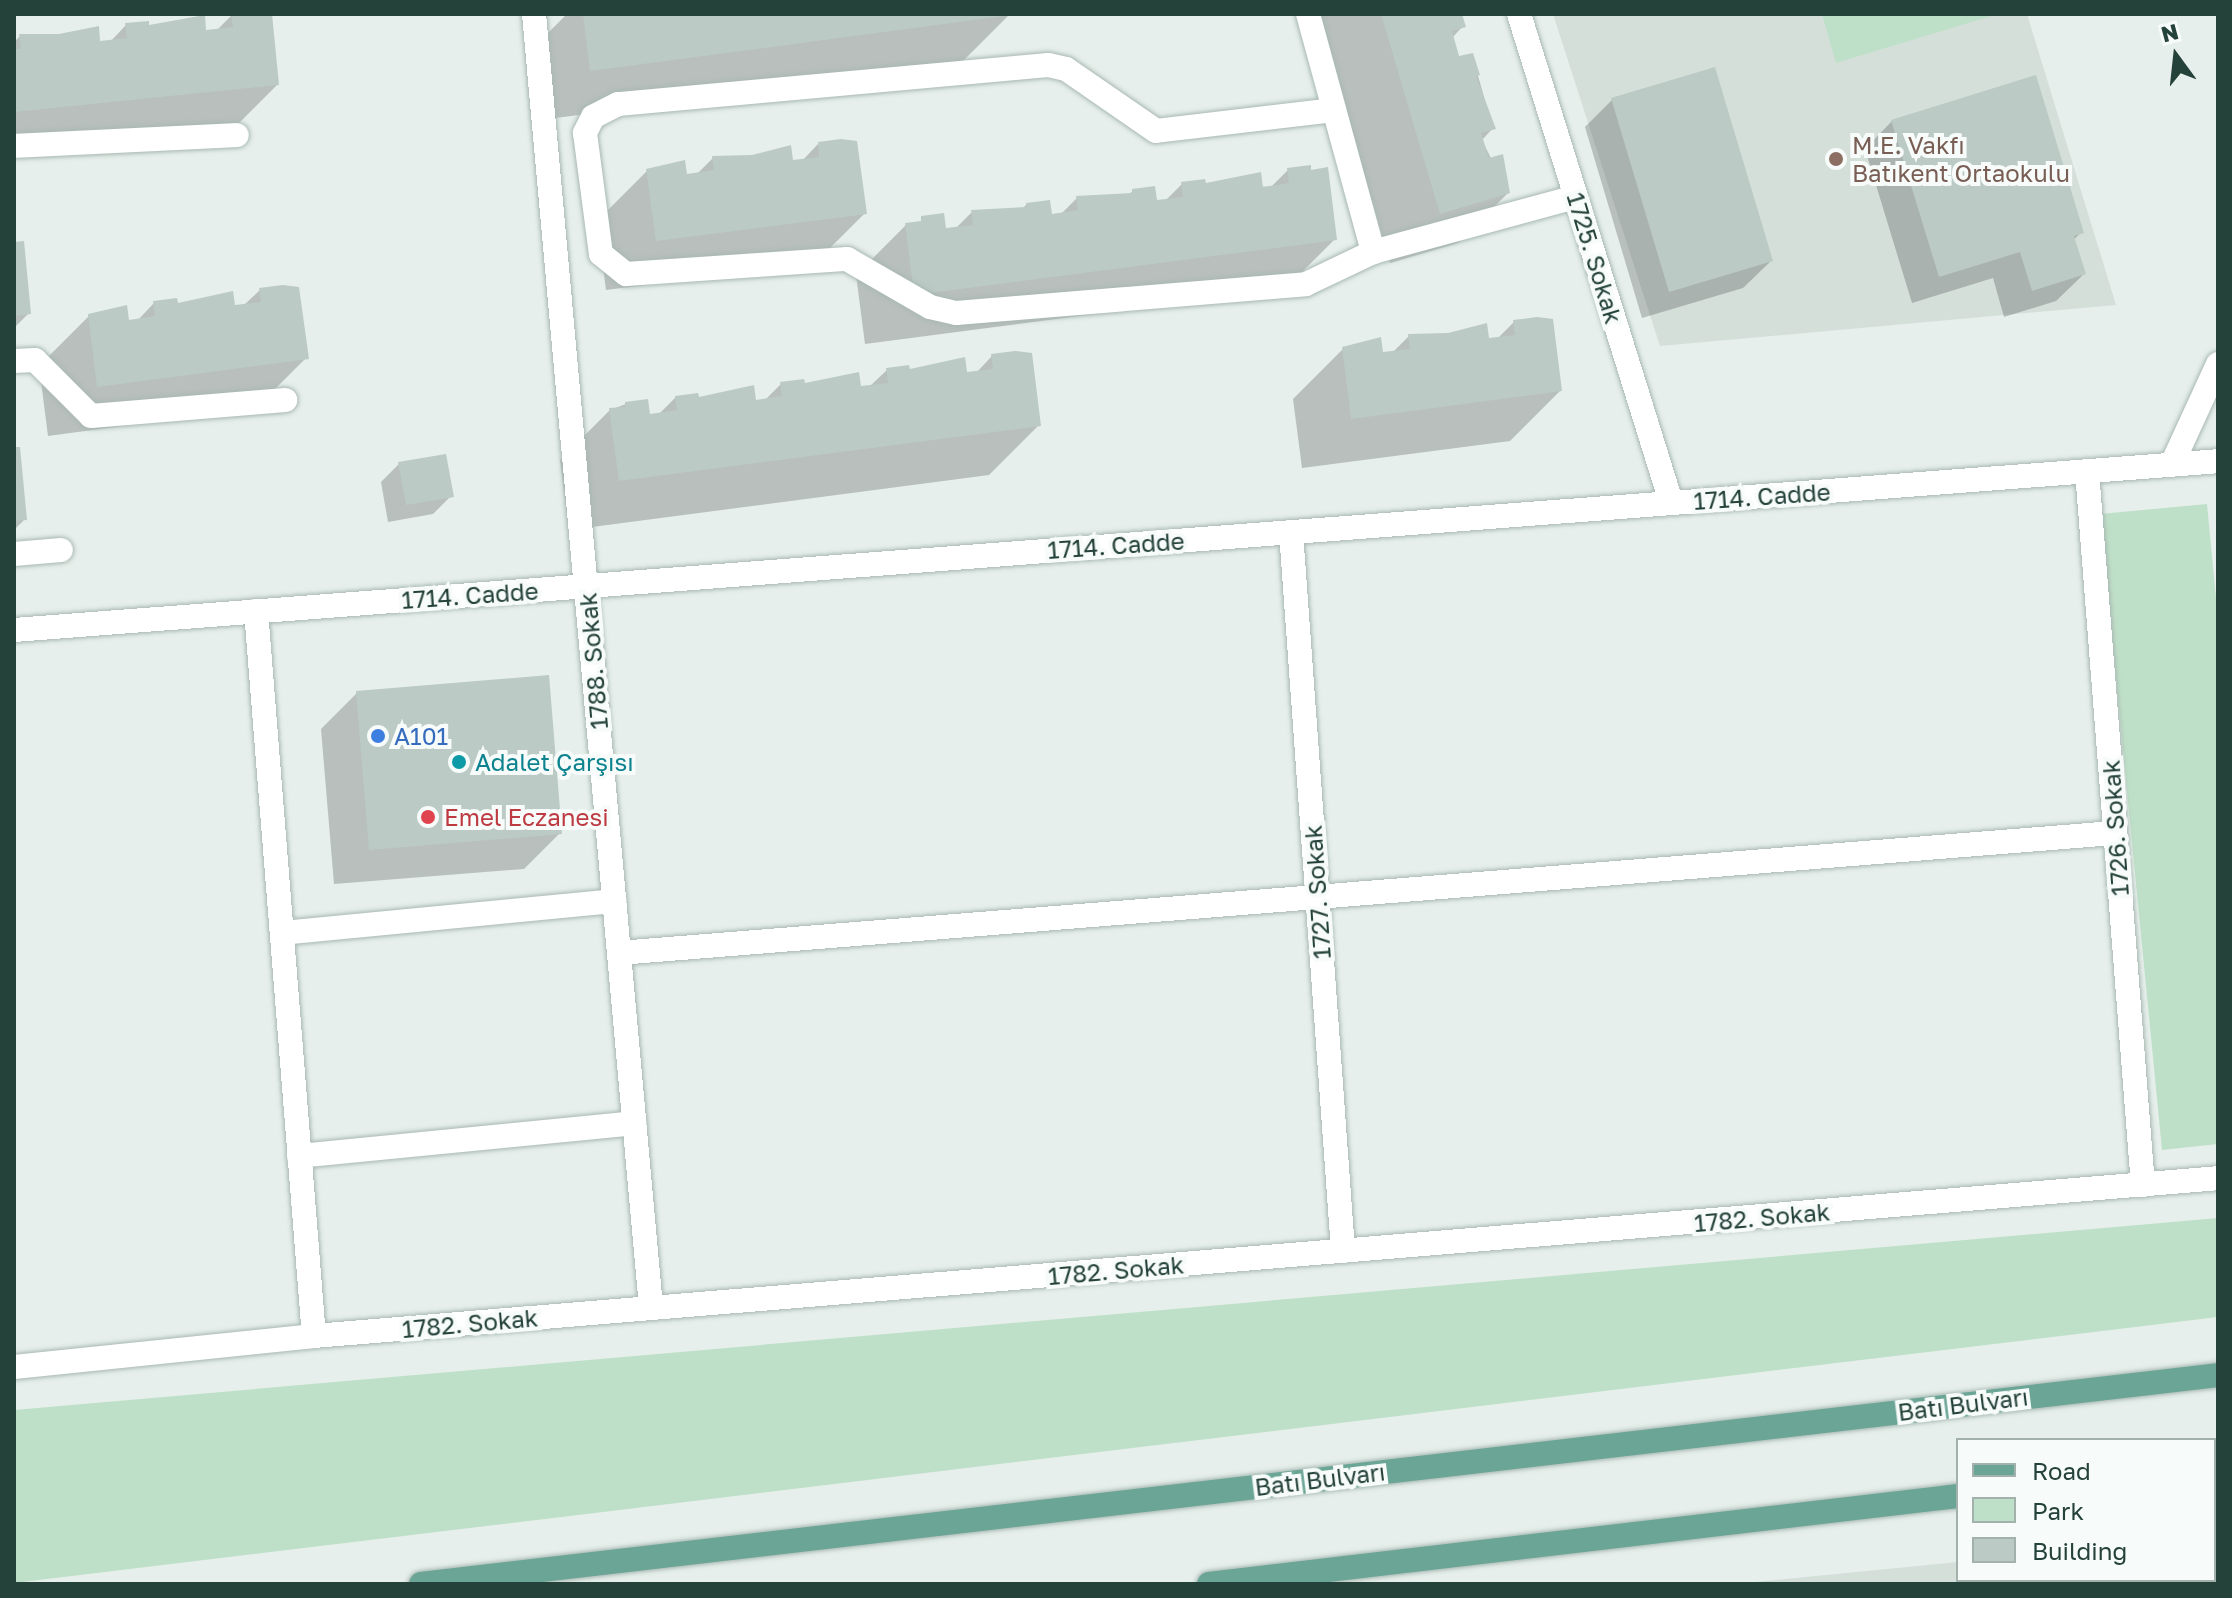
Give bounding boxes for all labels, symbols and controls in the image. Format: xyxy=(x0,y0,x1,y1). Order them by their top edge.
north arrow xyxy=(2136,16,2216,96)
text: N xyxy=(2158,17,2181,48)
place label: M.E. Vakfı Batıkent Ortaokulu xyxy=(1852,131,2070,187)
marker: M.E. Vakfı Batıkent Ortaokulu xyxy=(1827,150,1845,168)
street label: 1725. Sokak xyxy=(1561,189,1629,327)
street label: 1714. Cadde xyxy=(1693,477,1831,515)
street label: 1714. Cadde xyxy=(1047,526,1185,564)
street label: 1714. Cadde xyxy=(401,576,539,614)
street label: 1788. Sokak xyxy=(573,591,613,731)
place label: A101 xyxy=(394,722,448,750)
marker: A101 xyxy=(369,727,387,745)
place label: Adalet Çarşısı xyxy=(475,748,634,776)
marker: Adalet Çarşısı xyxy=(450,753,468,771)
street label: 1726. Sokak xyxy=(2096,759,2134,897)
place label: Emel Eczanesi xyxy=(444,803,609,831)
marker: Emel Eczanesi xyxy=(419,808,437,826)
street label: 1727. Sokak xyxy=(1298,824,1336,960)
street label: 1782. Sokak xyxy=(1693,1197,1831,1237)
street label: 1782. Sokak xyxy=(1047,1250,1185,1290)
street label: 1782. Sokak xyxy=(401,1303,539,1343)
street label: Batı Bulvarı xyxy=(1896,1382,2030,1426)
legend xyxy=(1956,1438,2216,1582)
text: Road xyxy=(2032,1456,2091,1485)
street label: Batı Bulvarı xyxy=(1253,1457,1387,1501)
text: Park xyxy=(2032,1496,2084,1525)
text: Building xyxy=(2032,1536,2127,1565)

